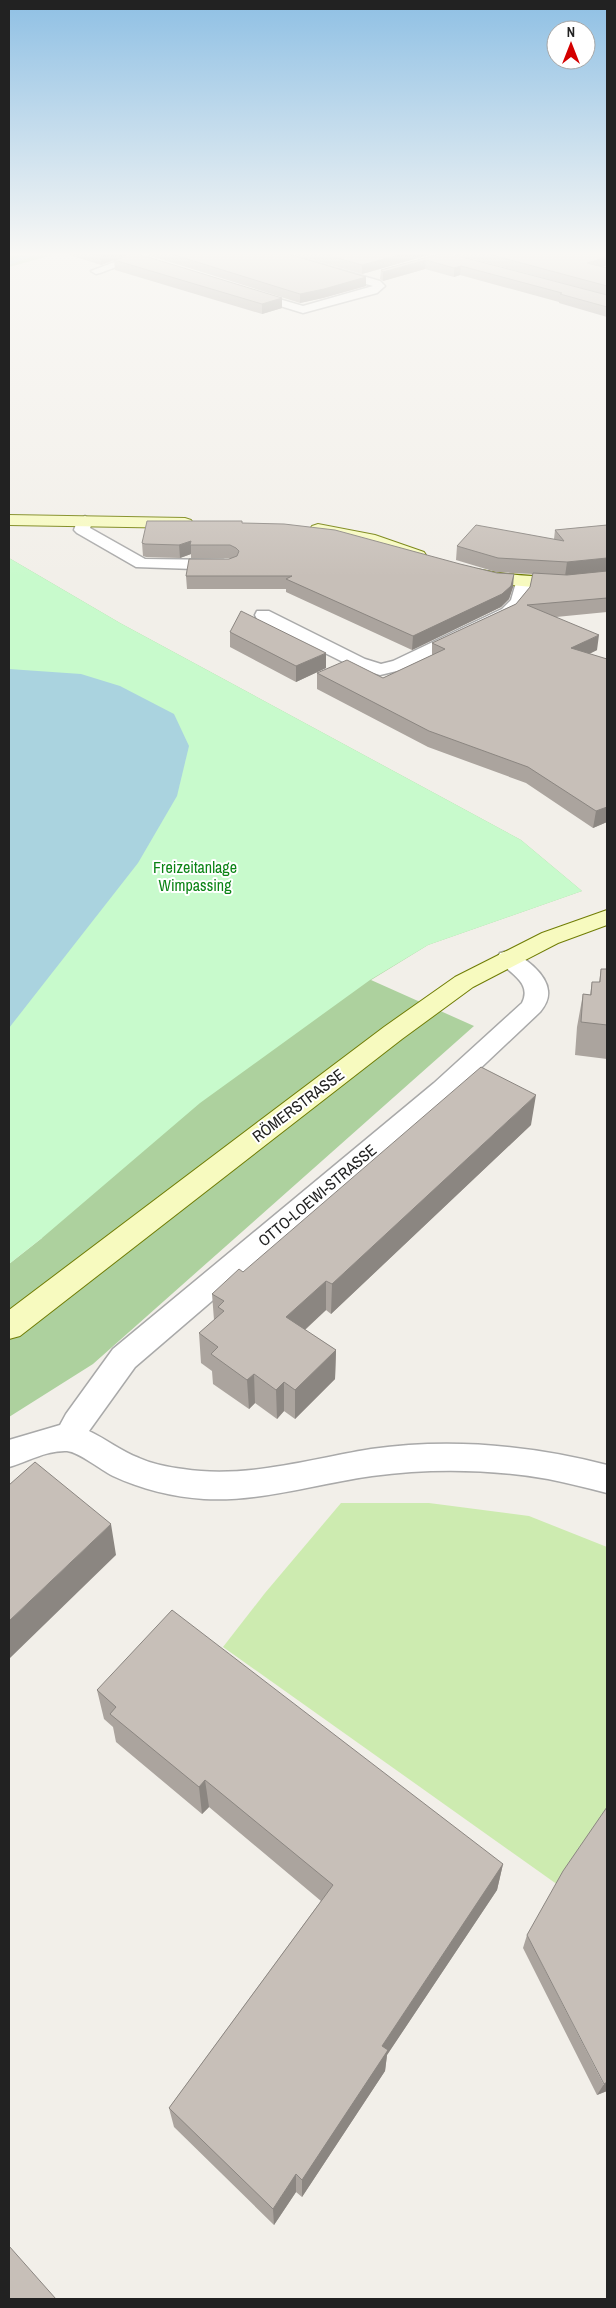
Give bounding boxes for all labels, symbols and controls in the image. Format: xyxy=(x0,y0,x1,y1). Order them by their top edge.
north arrow xyxy=(546,20,596,70)
text: N xyxy=(567,23,575,41)
park label: Freizeitanlage Wimpassing xyxy=(153,856,237,896)
street label: RÖMERSTRASSE xyxy=(247,1063,349,1147)
street label: OTTO-LOEWI-STRASSE xyxy=(253,1139,381,1251)

